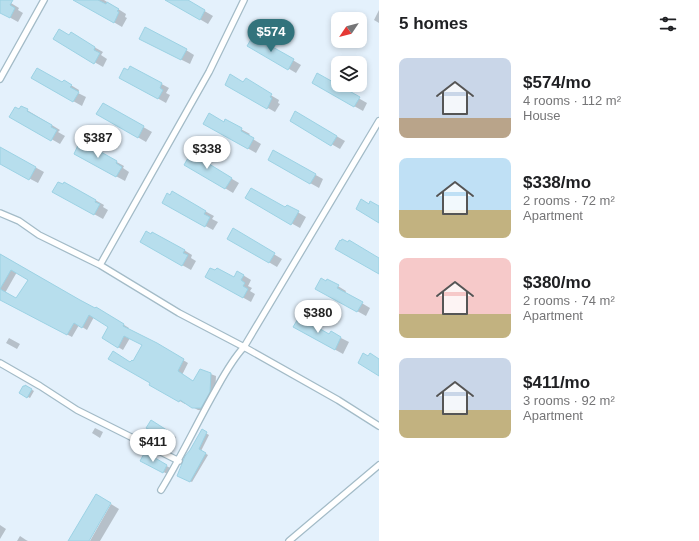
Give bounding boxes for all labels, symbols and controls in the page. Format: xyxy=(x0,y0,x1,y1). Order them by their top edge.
north arrow xyxy=(331,12,367,48)
map controls xyxy=(331,12,367,92)
icon: filters xyxy=(657,13,679,35)
text: 5 homes xyxy=(399,14,468,33)
pin: $574 xyxy=(247,19,295,53)
text: $574 xyxy=(257,24,285,39)
button: layers xyxy=(331,56,367,92)
text: $574/mo xyxy=(523,73,591,92)
icon: home xyxy=(431,74,479,122)
text: 4 rooms · 112 m² xyxy=(523,93,621,108)
text: House xyxy=(523,108,561,123)
pin: $387 xyxy=(74,125,122,159)
text: $387 xyxy=(84,130,112,145)
pin: $338 xyxy=(183,136,231,170)
text: $338 xyxy=(193,141,221,156)
text: $338/mo xyxy=(523,173,591,192)
icon: home xyxy=(431,174,479,222)
text: 2 rooms · 72 m² xyxy=(523,193,615,208)
text: Apartment xyxy=(523,208,583,223)
text: $380/mo xyxy=(523,273,591,292)
icon: home xyxy=(431,274,479,322)
text: 2 rooms · 74 m² xyxy=(523,293,615,308)
pin: $380 xyxy=(294,300,342,334)
text: $380 xyxy=(304,305,332,320)
text: Apartment xyxy=(523,308,583,323)
text: $411/mo xyxy=(523,373,590,392)
icon: home xyxy=(431,374,479,422)
text: 3 rooms · 92 m² xyxy=(523,393,615,408)
text: Apartment xyxy=(523,408,583,423)
pin: $411 xyxy=(129,429,177,463)
text: $411 xyxy=(139,434,167,449)

